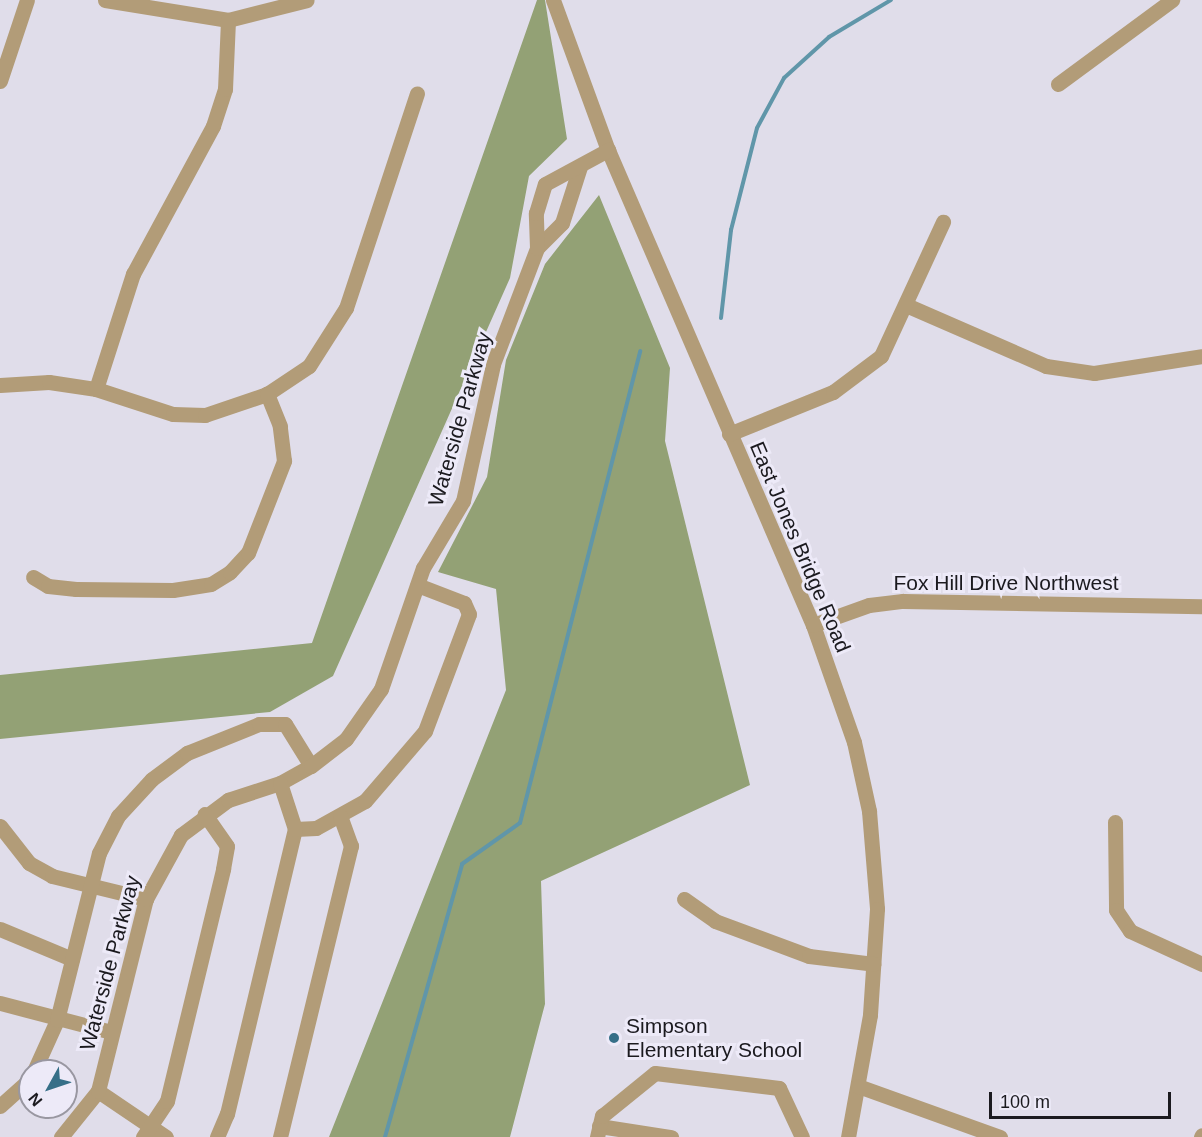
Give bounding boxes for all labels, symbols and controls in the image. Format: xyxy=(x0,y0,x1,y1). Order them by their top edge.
street label: Waterside Parkway xyxy=(423,329,497,509)
street label: East Jones Bridge Road xyxy=(744,438,856,656)
street label: Fox Hill Drive Northwest xyxy=(893,570,1119,596)
street label: Waterside Parkway xyxy=(75,873,145,1053)
place label: Simpson Elementary School xyxy=(626,1013,802,1063)
marker: Simpson Elementary School xyxy=(607,1031,621,1045)
north arrow xyxy=(18,1059,78,1119)
scale bar xyxy=(992,1080,1174,1118)
text: N xyxy=(25,1090,46,1109)
text: 100 m xyxy=(1000,1092,1050,1112)

